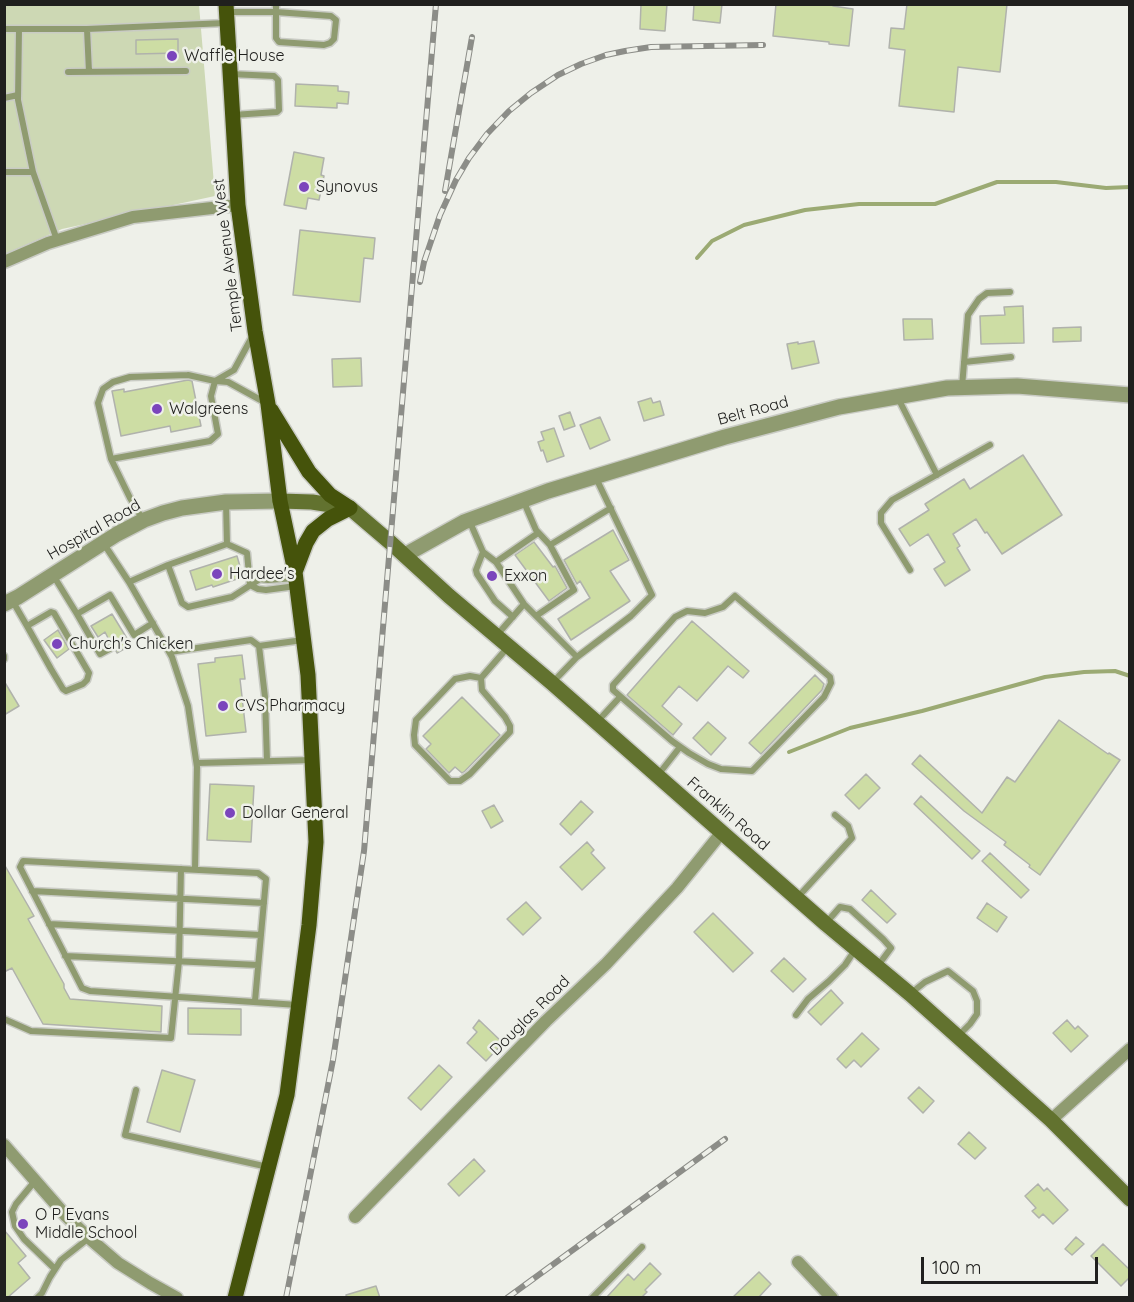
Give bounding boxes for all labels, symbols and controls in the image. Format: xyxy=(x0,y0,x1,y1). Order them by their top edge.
place label: Waffle House xyxy=(184,46,284,66)
marker: Waffle House xyxy=(165,49,179,63)
street label: Temple Avenue West xyxy=(209,177,247,333)
place label: Synovus xyxy=(316,177,378,197)
marker: Synovus xyxy=(297,180,311,194)
street label: Belt Road xyxy=(715,392,791,430)
place label: Walgreens xyxy=(169,399,248,419)
marker: Walgreens xyxy=(150,402,164,416)
street label: Hospital Road xyxy=(44,496,144,564)
place label: Hardee's xyxy=(229,564,294,584)
place label: Exxon xyxy=(504,566,547,586)
marker: Hardee's xyxy=(210,567,224,581)
marker: Exxon xyxy=(485,569,499,583)
place label: Church's Chicken xyxy=(69,634,194,654)
marker: Church's Chicken xyxy=(50,637,64,651)
place label: CVS Pharmacy xyxy=(235,696,345,716)
marker: CVS Pharmacy xyxy=(216,699,230,713)
street label: Franklin Road xyxy=(683,773,773,855)
place label: Dollar General xyxy=(242,803,349,823)
marker: Dollar General xyxy=(223,806,237,820)
street label: Douglas Road xyxy=(486,972,574,1060)
place label: O P Evans Middle School xyxy=(35,1205,137,1243)
marker: O P Evans Middle School xyxy=(16,1217,30,1231)
scale bar xyxy=(924,1245,1101,1283)
text: 100 m xyxy=(932,1256,981,1279)

